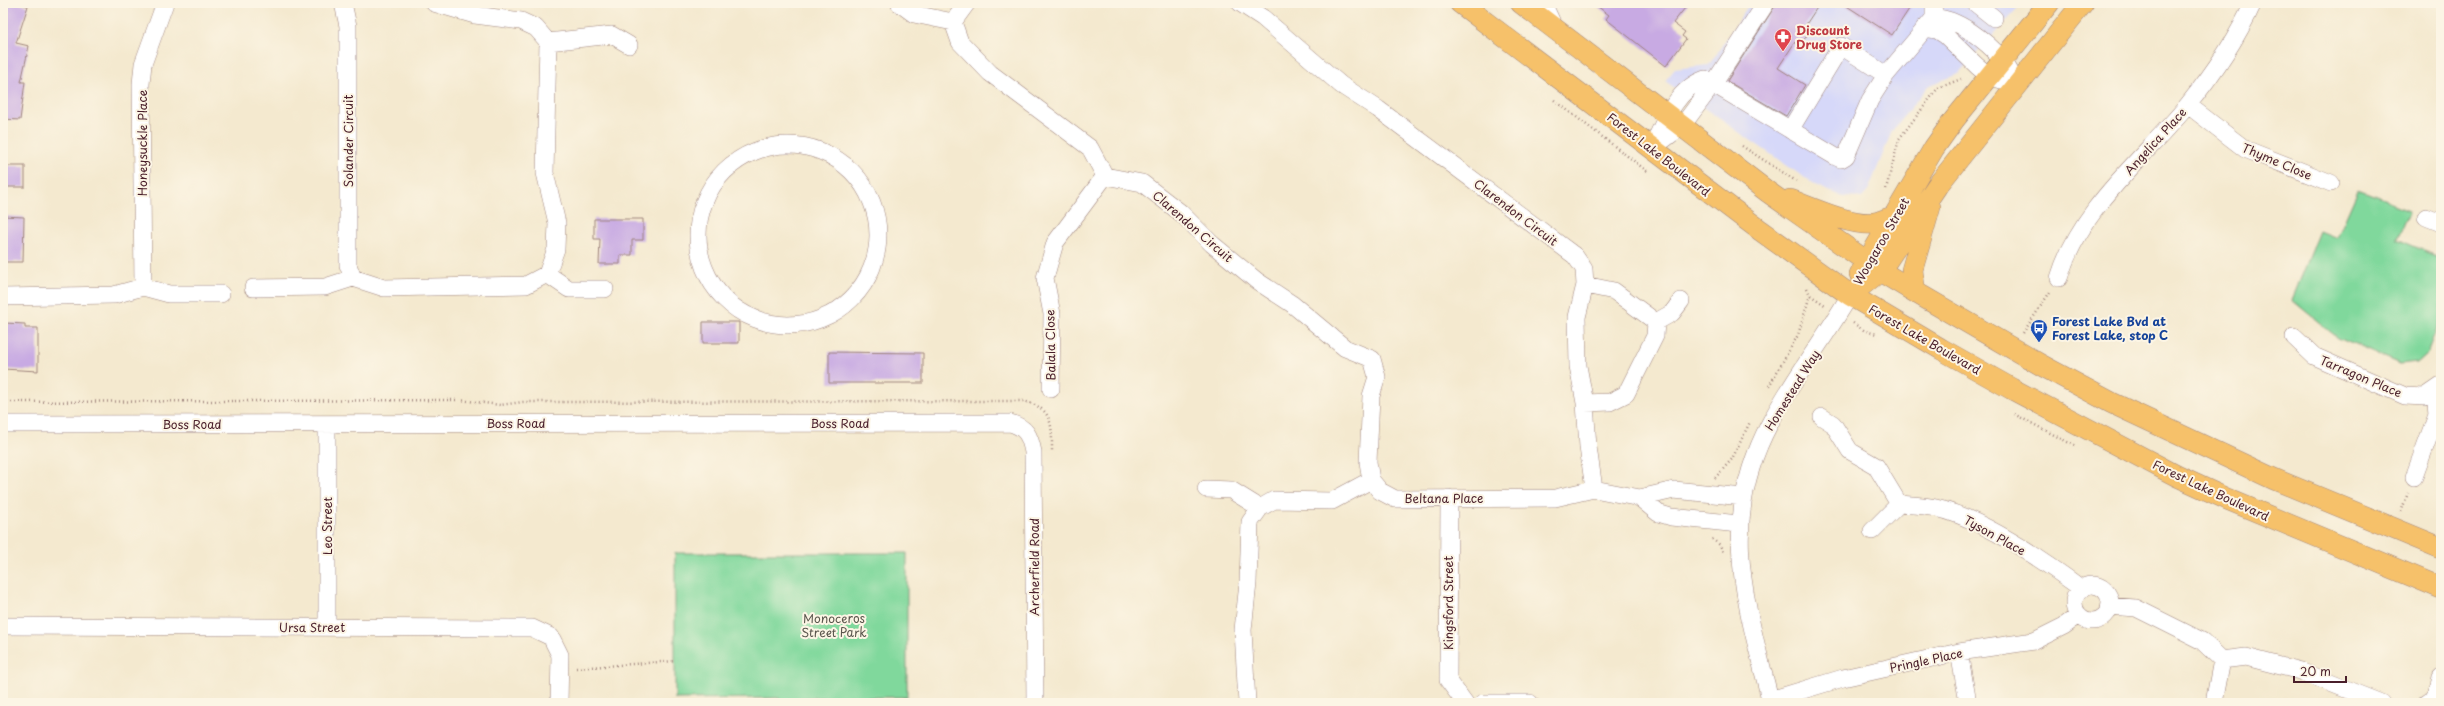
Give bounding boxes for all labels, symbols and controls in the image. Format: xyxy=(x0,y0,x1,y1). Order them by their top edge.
place label: Discount Drug Store xyxy=(1796,21,1863,53)
pharmacy icon: Discount Drug Store xyxy=(1773,27,1793,52)
street label: Honeysuckle Place xyxy=(133,89,151,196)
street label: Solander Circuit xyxy=(339,95,357,187)
street label: Angelica Place xyxy=(2120,103,2190,179)
street label: Forest Lake Boulevard xyxy=(1603,108,1715,201)
street label: Thyme Close xyxy=(2239,138,2315,184)
street label: Clarendon Circuit xyxy=(1470,174,1562,250)
street label: Clarendon Circuit xyxy=(1149,186,1237,266)
street label: Woogaroo Street xyxy=(1849,194,1913,288)
street label: Forest Lake Boulevard xyxy=(1866,300,1985,379)
street label: Balala Close xyxy=(1040,309,1060,381)
place label: Forest Lake Bvd at Forest Lake, stop C xyxy=(2052,312,2168,344)
bus stop icon: Forest Lake Bvd at Forest Lake, stop C xyxy=(2029,318,2049,343)
street label: Homestead Way xyxy=(1760,346,1824,434)
street label: Tarragon Place xyxy=(2317,351,2405,401)
street label: Boss Road xyxy=(486,414,546,432)
street label: Boss Road xyxy=(810,414,870,432)
street label: Boss Road xyxy=(162,415,222,433)
street label: Forest Lake Boulevard xyxy=(2150,455,2273,525)
street label: Beltana Place xyxy=(1405,489,1483,507)
street label: Leo Street xyxy=(318,497,336,555)
street label: Tyson Place xyxy=(1961,511,2029,559)
street label: Archerfield Road xyxy=(1025,518,1043,616)
street label: Kingsford Street xyxy=(1439,556,1457,650)
park label: Monoceros Street Park xyxy=(801,609,867,641)
street label: Ursa Street xyxy=(279,618,345,636)
street label: Pringle Place xyxy=(1888,643,1964,677)
scale bar xyxy=(2294,658,2346,684)
text: 20 m xyxy=(2300,662,2331,680)

